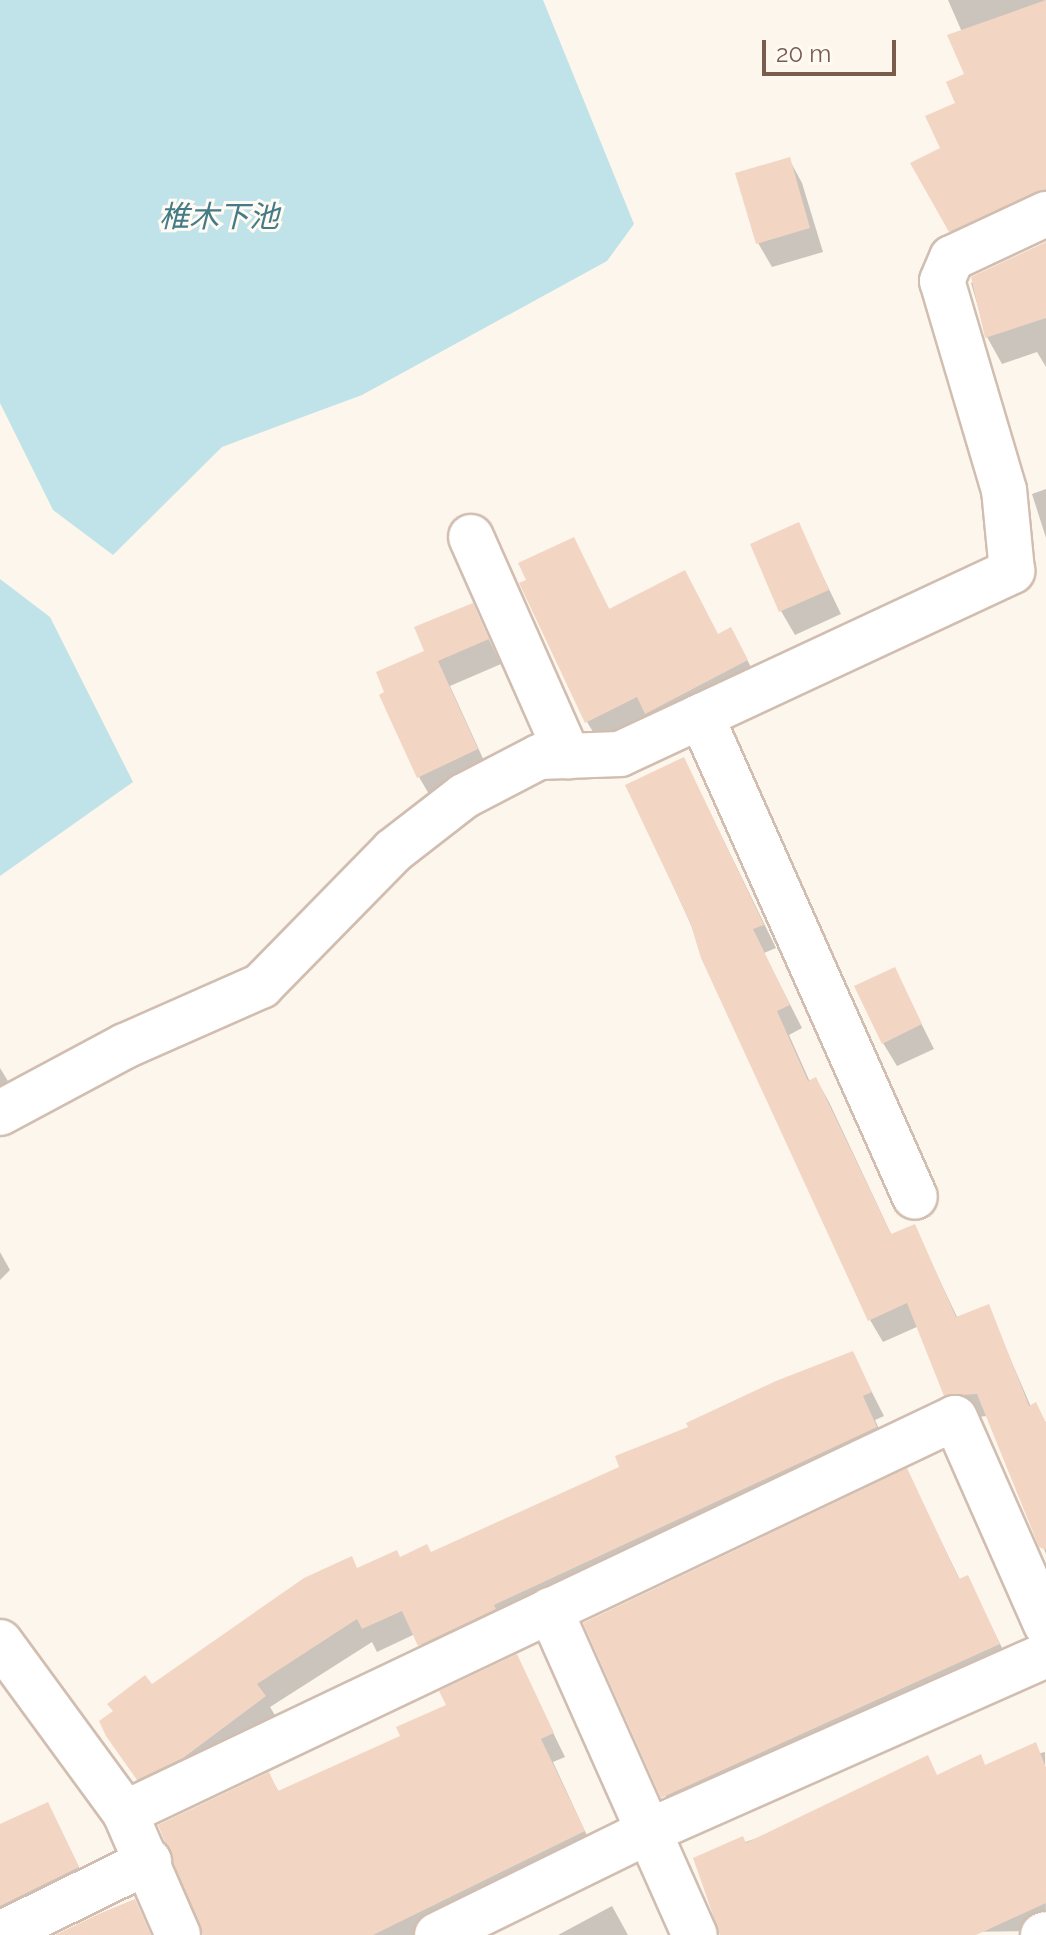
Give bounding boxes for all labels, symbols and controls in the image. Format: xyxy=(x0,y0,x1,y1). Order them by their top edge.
scale bar xyxy=(766,24,900,74)
text: 20 m xyxy=(776,39,831,68)
water label: 椎木下池 xyxy=(159,199,279,235)

